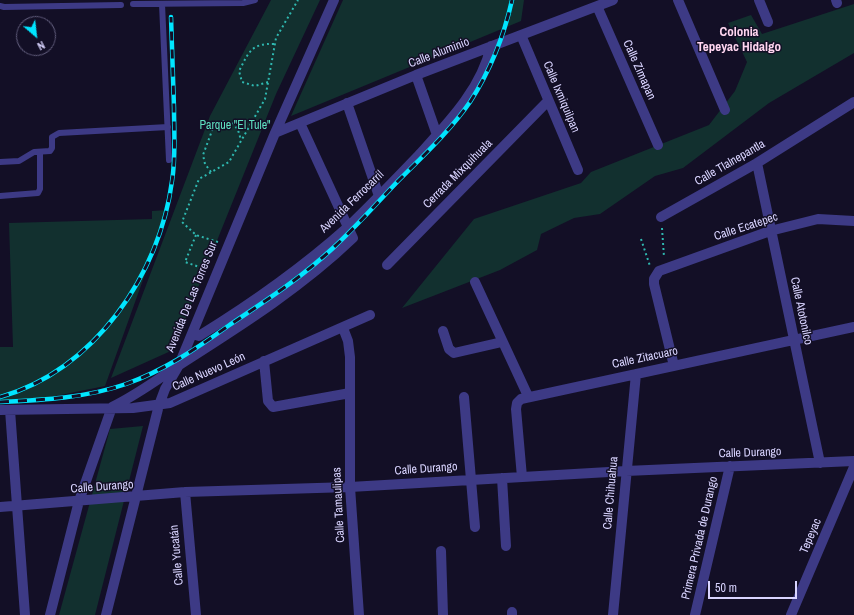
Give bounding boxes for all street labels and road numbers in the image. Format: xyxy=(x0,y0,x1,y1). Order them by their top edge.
street label: Calle Aluminio xyxy=(407,35,471,71)
street label: Calle Zimapan xyxy=(619,38,659,102)
street label: Calle Ixmiquilpan xyxy=(540,59,582,135)
street label: Cerrada Mixquihuala xyxy=(420,136,496,212)
street label: Calle Tlalnepantla xyxy=(692,137,768,189)
street label: Avenida Ferrocarril xyxy=(317,168,387,236)
street label: Calle Ecatepec xyxy=(712,210,780,244)
street label: Avenida De Las Torres Sur xyxy=(163,240,221,354)
street label: Calle Atotonilco xyxy=(787,276,815,346)
street label: Calle Zitacuaro xyxy=(611,344,679,372)
street label: Calle Nuevo León xyxy=(170,350,248,394)
street label: Calle Durango xyxy=(718,445,782,461)
street label: Calle Chihuahua xyxy=(601,456,621,530)
street label: Calle Durango xyxy=(394,460,458,478)
street label: Calle Tamaulipas xyxy=(330,467,348,543)
street label: Primera Privada de Durango xyxy=(679,475,721,601)
street label: Calle Durango xyxy=(70,478,134,496)
street label: Tepeyac xyxy=(797,516,825,556)
street label: Calle Yucatán xyxy=(167,524,187,586)

